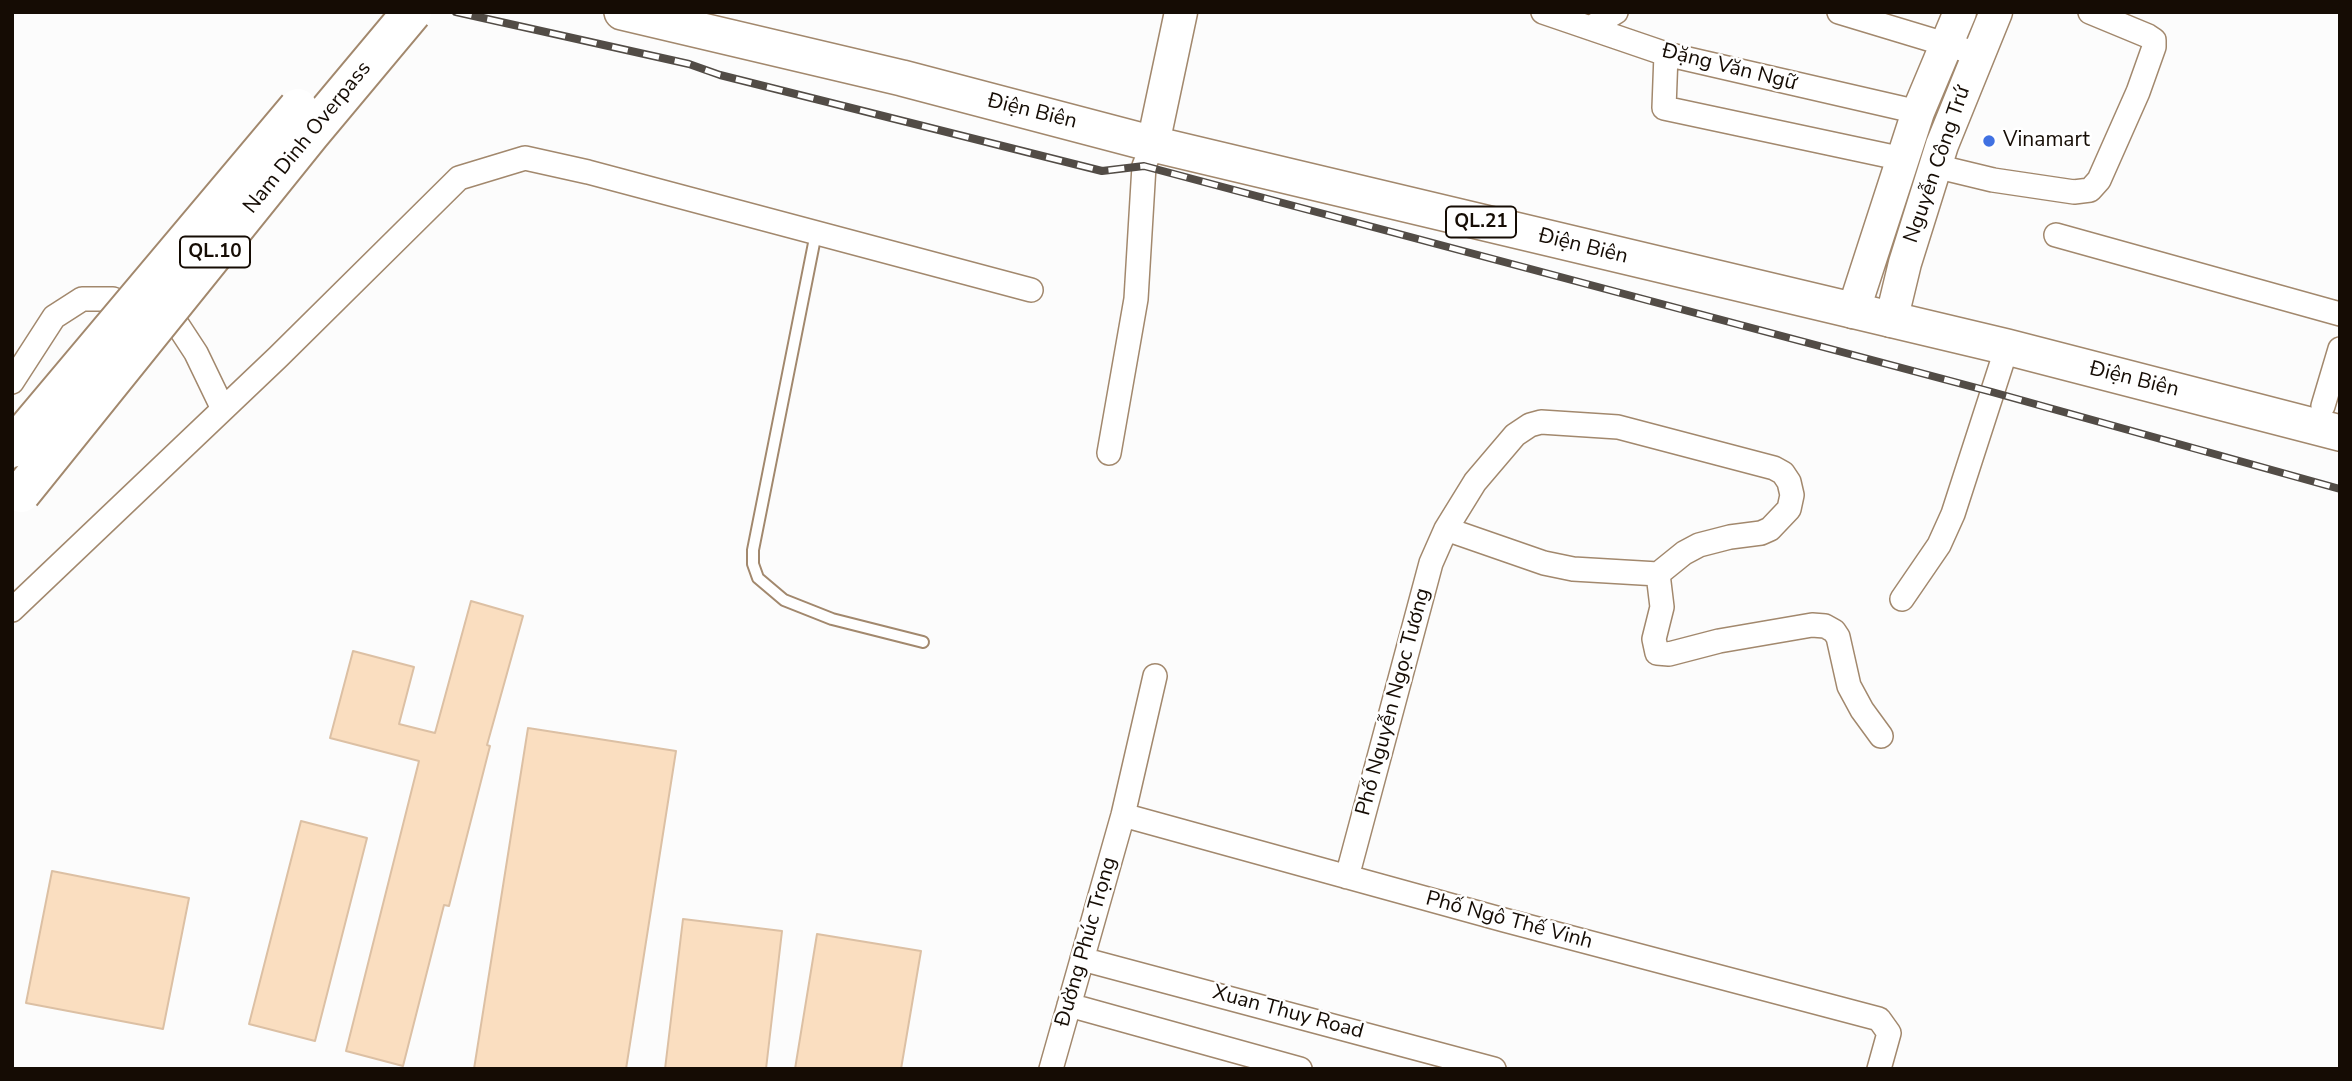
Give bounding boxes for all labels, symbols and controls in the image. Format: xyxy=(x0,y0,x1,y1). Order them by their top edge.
street label: Đặng Văn Ngữ xyxy=(1659,39,1799,97)
street label: Nam Dinh Overpass xyxy=(239,57,377,219)
street label: Nguyễn Công Trứ xyxy=(1899,83,1977,247)
street label: Điện Biên xyxy=(985,89,1079,135)
place label: Vinamart xyxy=(2003,128,2090,154)
marker: Vinamart xyxy=(1981,133,1997,149)
road number: QL.21 xyxy=(1446,206,1516,238)
street label: Điện Biên xyxy=(1536,224,1630,270)
road number: QL.10 xyxy=(180,236,250,268)
street label: Điện Biên xyxy=(2087,357,2181,403)
street label: Phố Nguyễn Ngọc Tương xyxy=(1351,585,1437,819)
street label: Đường Phúc Trọng xyxy=(1051,854,1123,1030)
street label: Phố Ngô Thế Vinh xyxy=(1423,887,1595,955)
street label: Xuan Thuy Road xyxy=(1210,981,1366,1045)

